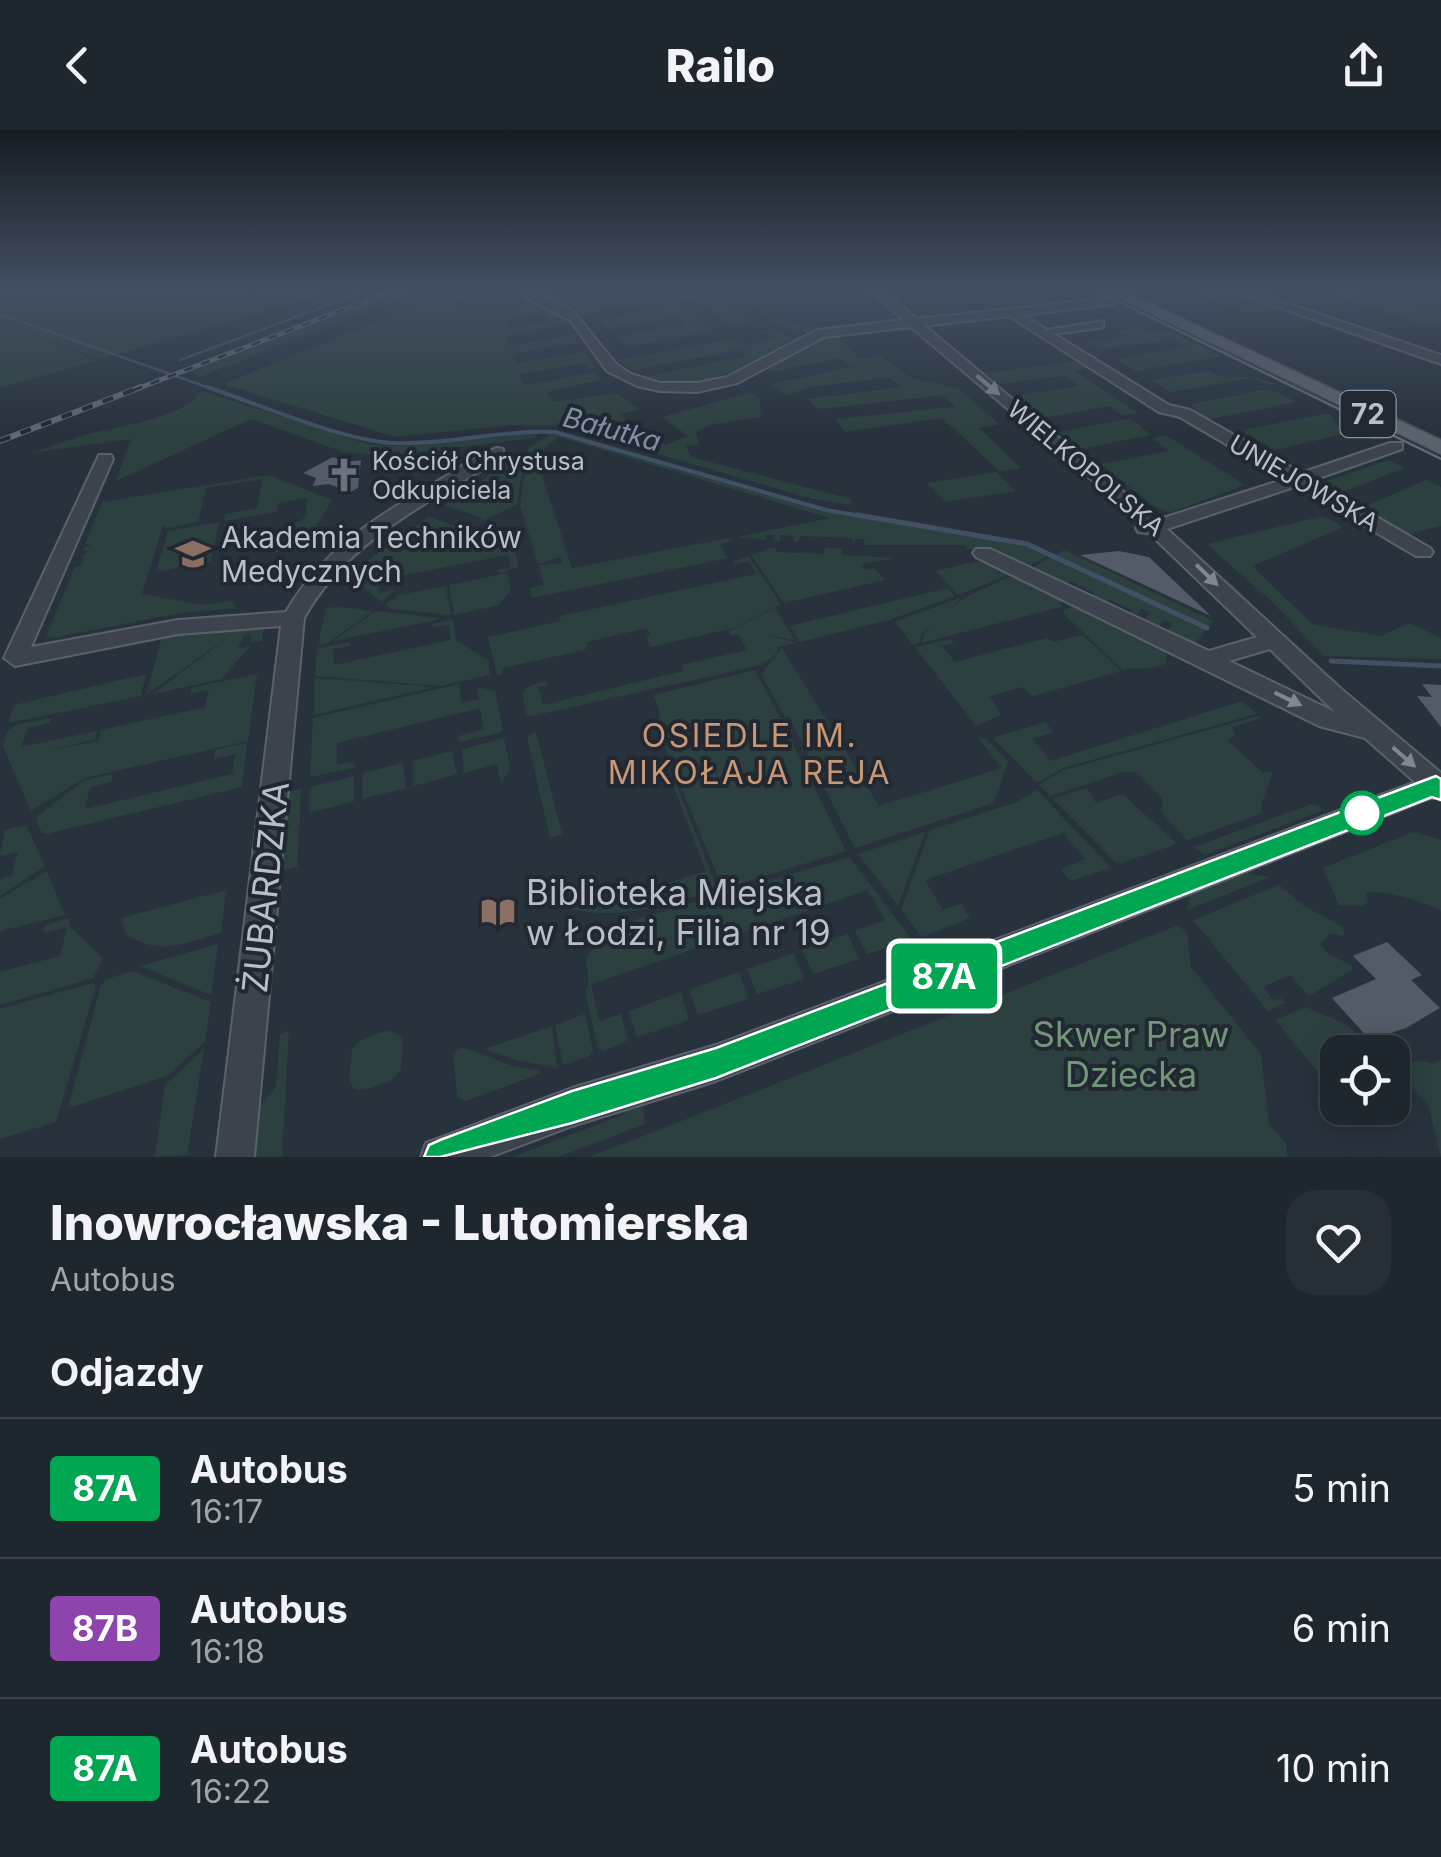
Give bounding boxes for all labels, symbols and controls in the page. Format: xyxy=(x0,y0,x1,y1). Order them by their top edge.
icon: back xyxy=(50,38,105,93)
text: Railo xyxy=(666,38,775,93)
icon: share xyxy=(1336,38,1391,93)
one-way arrow xyxy=(976,374,1001,395)
road number: 72 xyxy=(1340,391,1396,437)
street label: WIELKOPOLSKA xyxy=(1002,394,1170,542)
water label: Bałutka xyxy=(559,400,665,458)
street label: UNIEJOWSKA xyxy=(1224,428,1384,538)
place label: Kościół Chrystusa Odkupiciela xyxy=(372,446,585,505)
church icon: Kościół Chrystusa Odkupiciela xyxy=(325,456,363,494)
place label: Akademia Techników Medycznych xyxy=(221,519,522,589)
school or university icon: Akademia Techników Medycznych xyxy=(174,535,212,573)
one-way arrow xyxy=(1195,563,1219,586)
one-way arrow xyxy=(1273,690,1302,707)
district label: OSIEDLE IM. MIKOŁAJA REJA xyxy=(608,716,892,792)
one-way arrow xyxy=(1391,746,1416,768)
street label: ŻUBARDZKA xyxy=(233,779,297,995)
unlabelled marker xyxy=(1341,792,1383,834)
place label: Biblioteka Miejska w Łodzi, Filia nr 19 xyxy=(526,871,831,953)
library icon: Biblioteka Miejska w Łodzi, Filia nr 19 xyxy=(479,893,517,931)
line badge: 87A xyxy=(886,944,1002,1008)
text: 87A xyxy=(911,955,977,997)
park label: Skwer Praw Dziecka xyxy=(1033,1013,1229,1095)
map controls xyxy=(1320,1035,1410,1125)
button: locate xyxy=(1320,1035,1410,1125)
button: heart xyxy=(1286,1190,1391,1295)
text: Inowrocławska - Lutomierska xyxy=(50,1193,749,1252)
text: Autobus xyxy=(50,1260,176,1299)
text: Odjazdy xyxy=(50,1349,204,1395)
text: Autobus xyxy=(190,1446,348,1492)
text: 5 min xyxy=(1292,1465,1391,1511)
text: 87A xyxy=(72,1467,138,1509)
text: 16:17 xyxy=(190,1492,263,1531)
text: Autobus xyxy=(190,1586,348,1632)
text: 6 min xyxy=(1292,1605,1391,1651)
text: 87B xyxy=(72,1607,138,1649)
text: 16:18 xyxy=(190,1632,265,1671)
text: Autobus xyxy=(190,1726,348,1772)
text: 10 min xyxy=(1276,1745,1391,1791)
text: 87A xyxy=(72,1747,138,1789)
text: 16:22 xyxy=(190,1772,271,1811)

